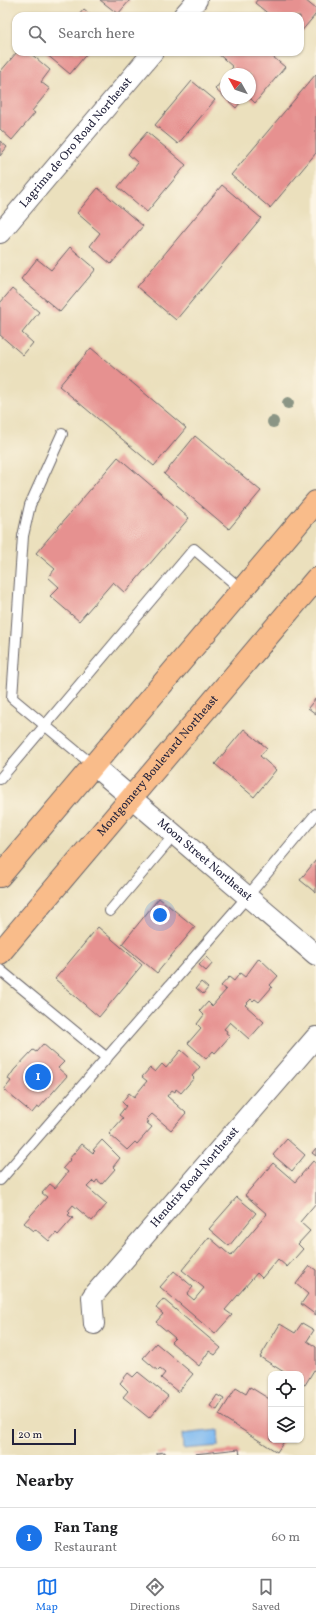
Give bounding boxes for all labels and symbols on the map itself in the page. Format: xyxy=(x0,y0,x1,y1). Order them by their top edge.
north arrow xyxy=(220,68,256,104)
street label: Lagrima de Oro Road Northeast xyxy=(16,74,136,212)
street label: Montgomery Boulevard Northeast xyxy=(94,692,222,840)
street label: Moon Street Northeast xyxy=(154,815,255,905)
your location xyxy=(150,905,170,925)
pin: 1 xyxy=(25,1062,51,1092)
street label: Hendrix Road Northeast xyxy=(147,1124,243,1231)
scale bar xyxy=(12,1427,76,1446)

